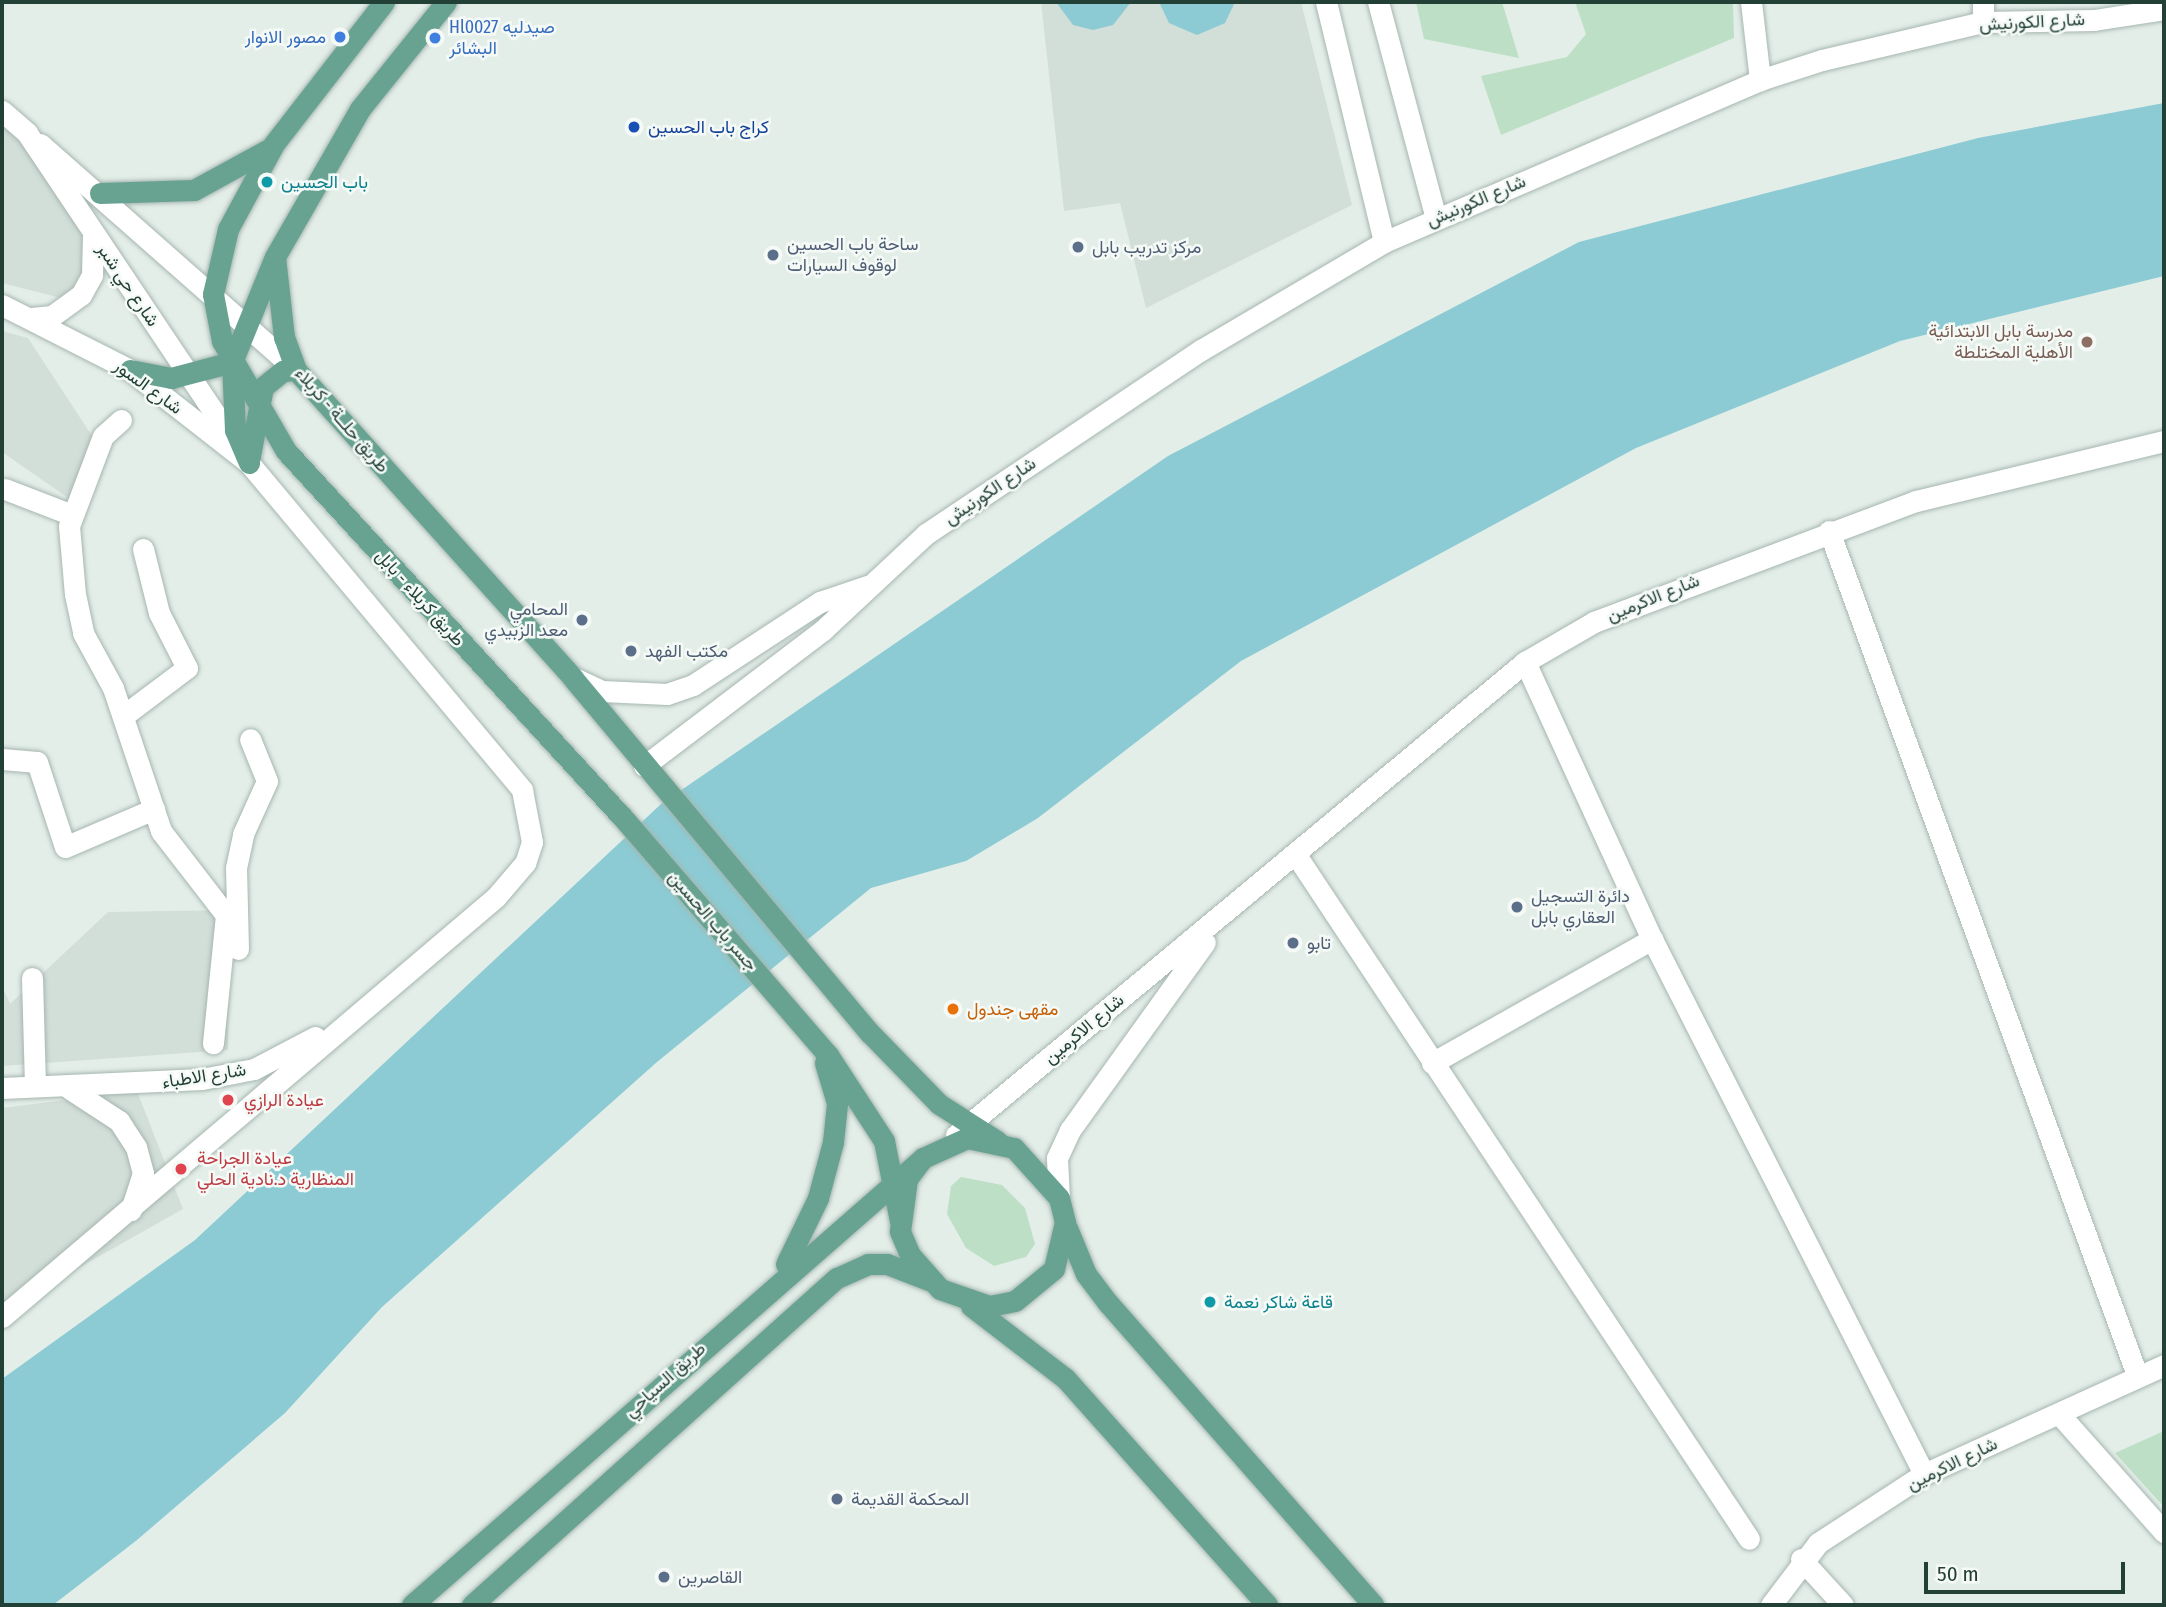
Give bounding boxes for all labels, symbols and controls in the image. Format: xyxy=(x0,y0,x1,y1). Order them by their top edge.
street label: شارع الكورنيش xyxy=(1979,8,2085,36)
place label: Hl0027 صيدليه البشائر xyxy=(449,17,555,60)
place label: مصور الانوار xyxy=(245,26,326,48)
marker: مصور الانوار xyxy=(332,29,348,45)
marker: Hl0027 صيدليه البشائر xyxy=(427,30,443,46)
place label: كراج باب الحسين xyxy=(648,116,769,138)
marker: كراج باب الحسين xyxy=(626,119,642,135)
street label: شارع الكورنيش xyxy=(1423,170,1529,232)
place label: باب الحسين xyxy=(281,171,368,193)
marker: باب الحسين xyxy=(259,174,275,190)
place label: ساحة باب الحسين لوقوف السيارات xyxy=(787,234,918,276)
place label: مركز تدريب بابل xyxy=(1092,236,1201,258)
street label: شارع حي شبر xyxy=(92,239,164,331)
marker: مركز تدريب بابل xyxy=(1070,239,1086,255)
marker: ساحة باب الحسين لوقوف السيارات xyxy=(765,247,781,263)
place label: مدرسة بابل الابتدائية الأهلية المختلطة xyxy=(1928,321,2073,364)
marker: مدرسة بابل الابتدائية الأهلية المختلطة xyxy=(2079,334,2095,350)
street label: شارع السور xyxy=(110,355,186,419)
street label: طريق حلــة - كربلاء xyxy=(290,363,394,477)
street label: شارع الكورنيش xyxy=(940,452,1040,530)
street label: طريق كربلاء - بابل xyxy=(371,545,469,651)
street label: شارع الاكرمين xyxy=(1603,570,1703,626)
place label: المحامي معد الزبيدي xyxy=(484,599,568,642)
marker: المحامي معد الزبيدي xyxy=(574,612,590,628)
place label: مكتب الفهد xyxy=(645,640,728,662)
marker: مكتب الفهد xyxy=(623,643,639,659)
street label: جسر باب الحسين xyxy=(664,867,762,975)
place label: دائرة التسجيل العقاري بابل xyxy=(1531,886,1630,928)
marker: دائرة التسجيل العقاري بابل xyxy=(1509,899,1525,915)
place label: تابو xyxy=(1307,932,1331,954)
marker: تابو xyxy=(1285,935,1301,951)
street label: شارع الاكرمين xyxy=(1039,989,1129,1069)
place label: مقهى جندول xyxy=(967,998,1058,1020)
marker: مقهى جندول xyxy=(945,1001,961,1017)
street label: شارع الاطباء xyxy=(160,1059,248,1093)
place label: عيادة الرازي xyxy=(244,1089,324,1111)
marker: عيادة الرازي xyxy=(218,1090,238,1110)
place label: عيادة الجراحة المنظارية د.نادية الحلي xyxy=(197,1148,354,1190)
marker: عيادة الجراحة المنظارية د.نادية الحلي xyxy=(171,1159,191,1179)
place label: قاعة شاكر نعمة xyxy=(1224,1291,1333,1313)
marker: قاعة شاكر نعمة xyxy=(1202,1294,1218,1310)
street label: طريق السياحي xyxy=(620,1338,710,1422)
street label: شارع الاكرمين xyxy=(1903,1433,2001,1495)
place label: المحكمة القديمة xyxy=(851,1488,969,1510)
marker: المحكمة القديمة xyxy=(829,1491,845,1507)
scale bar xyxy=(1928,1548,2129,1592)
text: 50 m xyxy=(1937,1561,1979,1587)
place label: القاصرين xyxy=(678,1566,742,1588)
marker: القاصرين xyxy=(656,1569,672,1585)

